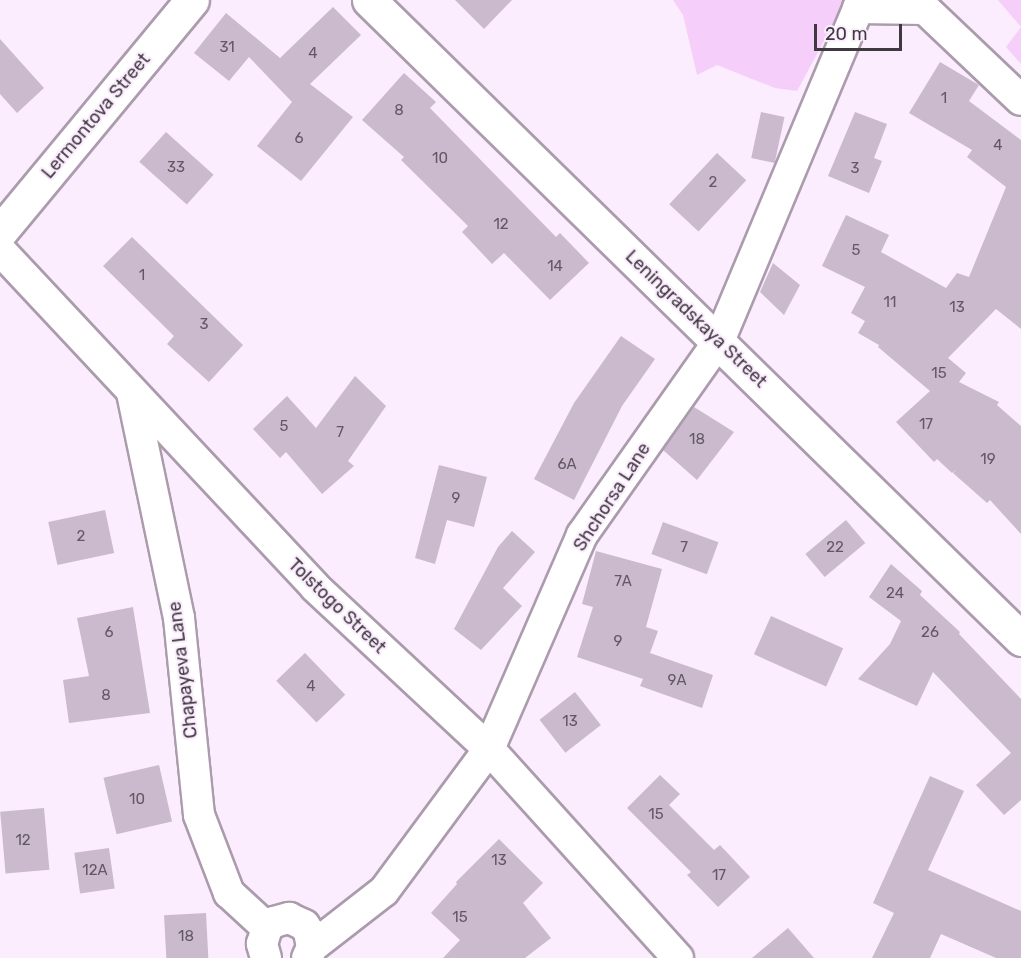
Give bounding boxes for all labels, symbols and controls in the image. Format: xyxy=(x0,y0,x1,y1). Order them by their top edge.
scale bar xyxy=(817,12,906,50)
text: 20 m xyxy=(825,23,867,45)
house number: 31 xyxy=(219,39,235,57)
house number: 4 xyxy=(308,45,318,63)
street label: Lermontova Street xyxy=(37,49,155,183)
house number: 1 xyxy=(941,90,947,108)
house number: 8 xyxy=(394,102,404,120)
house number: 6 xyxy=(294,130,304,148)
house number: 4 xyxy=(993,137,1003,155)
house number: 10 xyxy=(432,150,448,168)
house number: 33 xyxy=(167,159,185,177)
house number: 3 xyxy=(850,160,860,178)
house number: 2 xyxy=(709,174,717,192)
house number: 12 xyxy=(493,216,509,234)
house number: 5 xyxy=(852,242,860,260)
street label: Leningradskaya Street xyxy=(621,246,771,392)
house number: 14 xyxy=(547,258,563,276)
house number: 1 xyxy=(139,267,145,285)
house number: 11 xyxy=(884,294,896,312)
house number: 13 xyxy=(949,299,965,317)
house number: 3 xyxy=(199,316,209,334)
house number: 15 xyxy=(931,365,947,383)
house number: 17 xyxy=(919,416,933,434)
house number: 5 xyxy=(280,418,288,436)
house number: 7 xyxy=(336,424,344,442)
house number: 18 xyxy=(689,431,705,449)
street label: Shchorsa Lane xyxy=(569,439,655,555)
house number: 19 xyxy=(980,451,996,469)
house number: 6А xyxy=(557,456,577,474)
house number: 9 xyxy=(452,490,460,508)
house number: 2 xyxy=(77,528,85,546)
house number: 7 xyxy=(680,539,688,557)
house number: 22 xyxy=(826,539,844,557)
street label: Tolstogo Street xyxy=(284,554,390,658)
house number: 7А xyxy=(614,573,632,591)
house number: 24 xyxy=(886,585,904,603)
street label: Chapayeva Lane xyxy=(164,600,202,740)
house number: 6 xyxy=(104,624,114,642)
house number: 26 xyxy=(921,624,939,642)
house number: 9 xyxy=(614,633,622,651)
house number: 9А xyxy=(668,672,686,690)
house number: 4 xyxy=(306,678,316,696)
house number: 8 xyxy=(101,687,111,705)
house number: 13 xyxy=(562,713,578,731)
house number: 10 xyxy=(129,791,145,809)
house number: 15 xyxy=(648,806,664,824)
house number: 12 xyxy=(15,832,31,850)
house number: 13 xyxy=(491,852,507,870)
house number: 12А xyxy=(82,862,108,880)
house number: 17 xyxy=(712,867,726,885)
house number: 15 xyxy=(452,909,468,927)
house number: 18 xyxy=(178,928,194,946)

